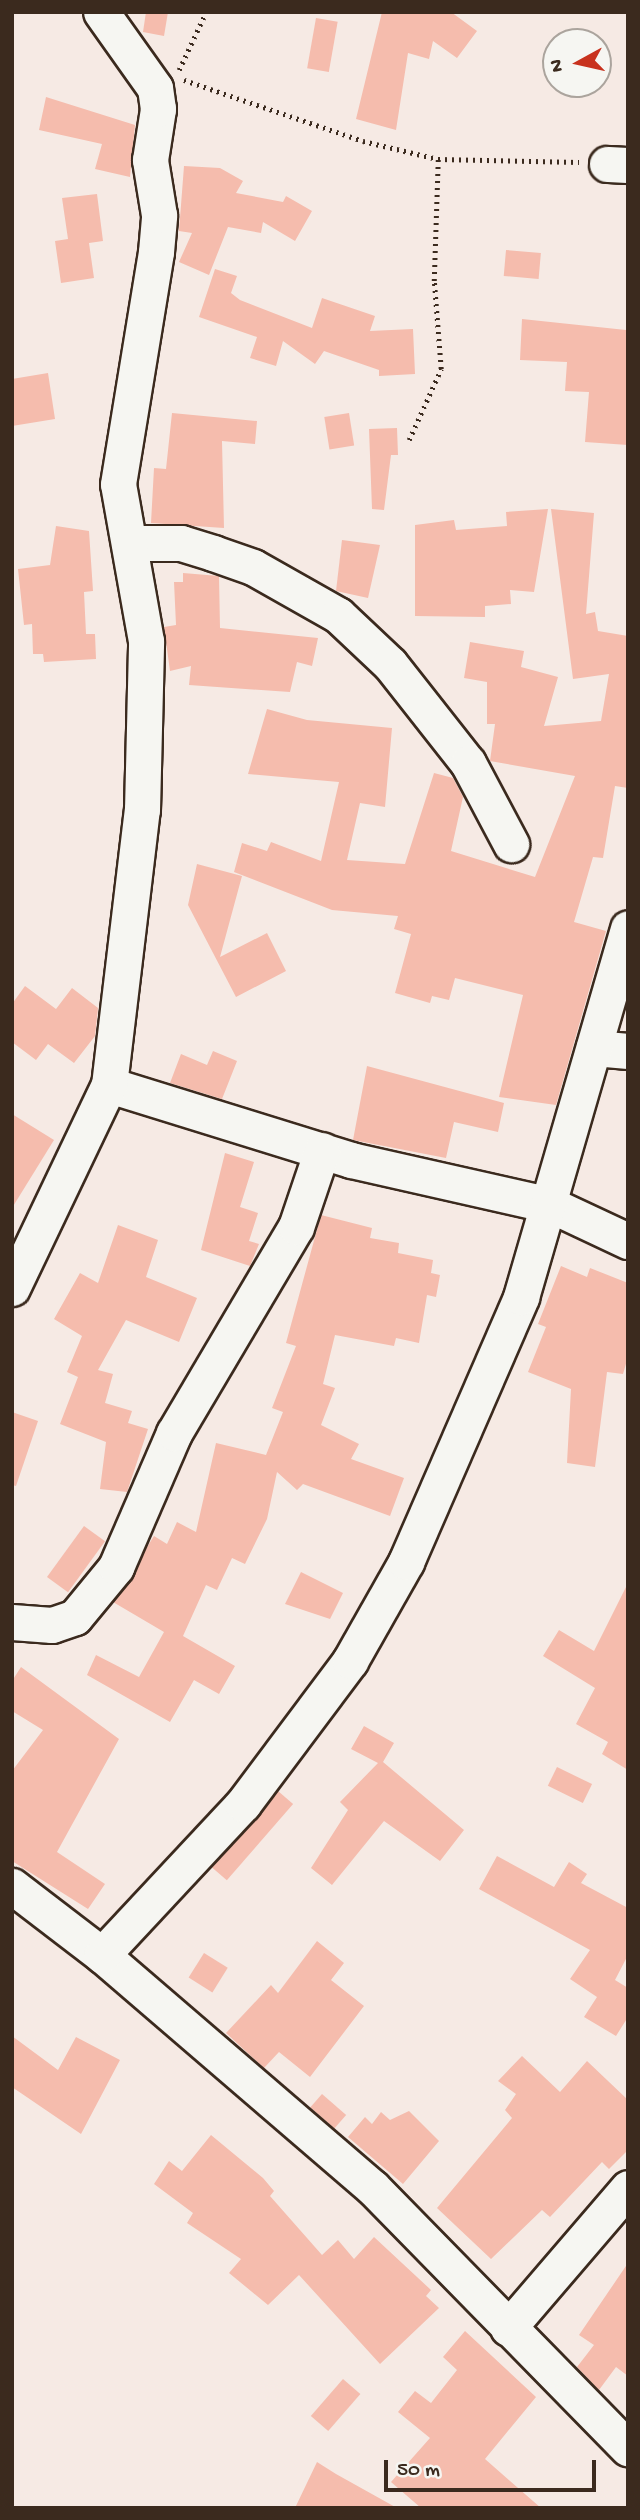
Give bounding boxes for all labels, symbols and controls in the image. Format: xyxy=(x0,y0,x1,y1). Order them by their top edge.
north arrow xyxy=(542,28,612,98)
text: N xyxy=(545,58,570,73)
scale bar xyxy=(388,2446,600,2490)
text: 50 m xyxy=(397,2459,440,2484)

